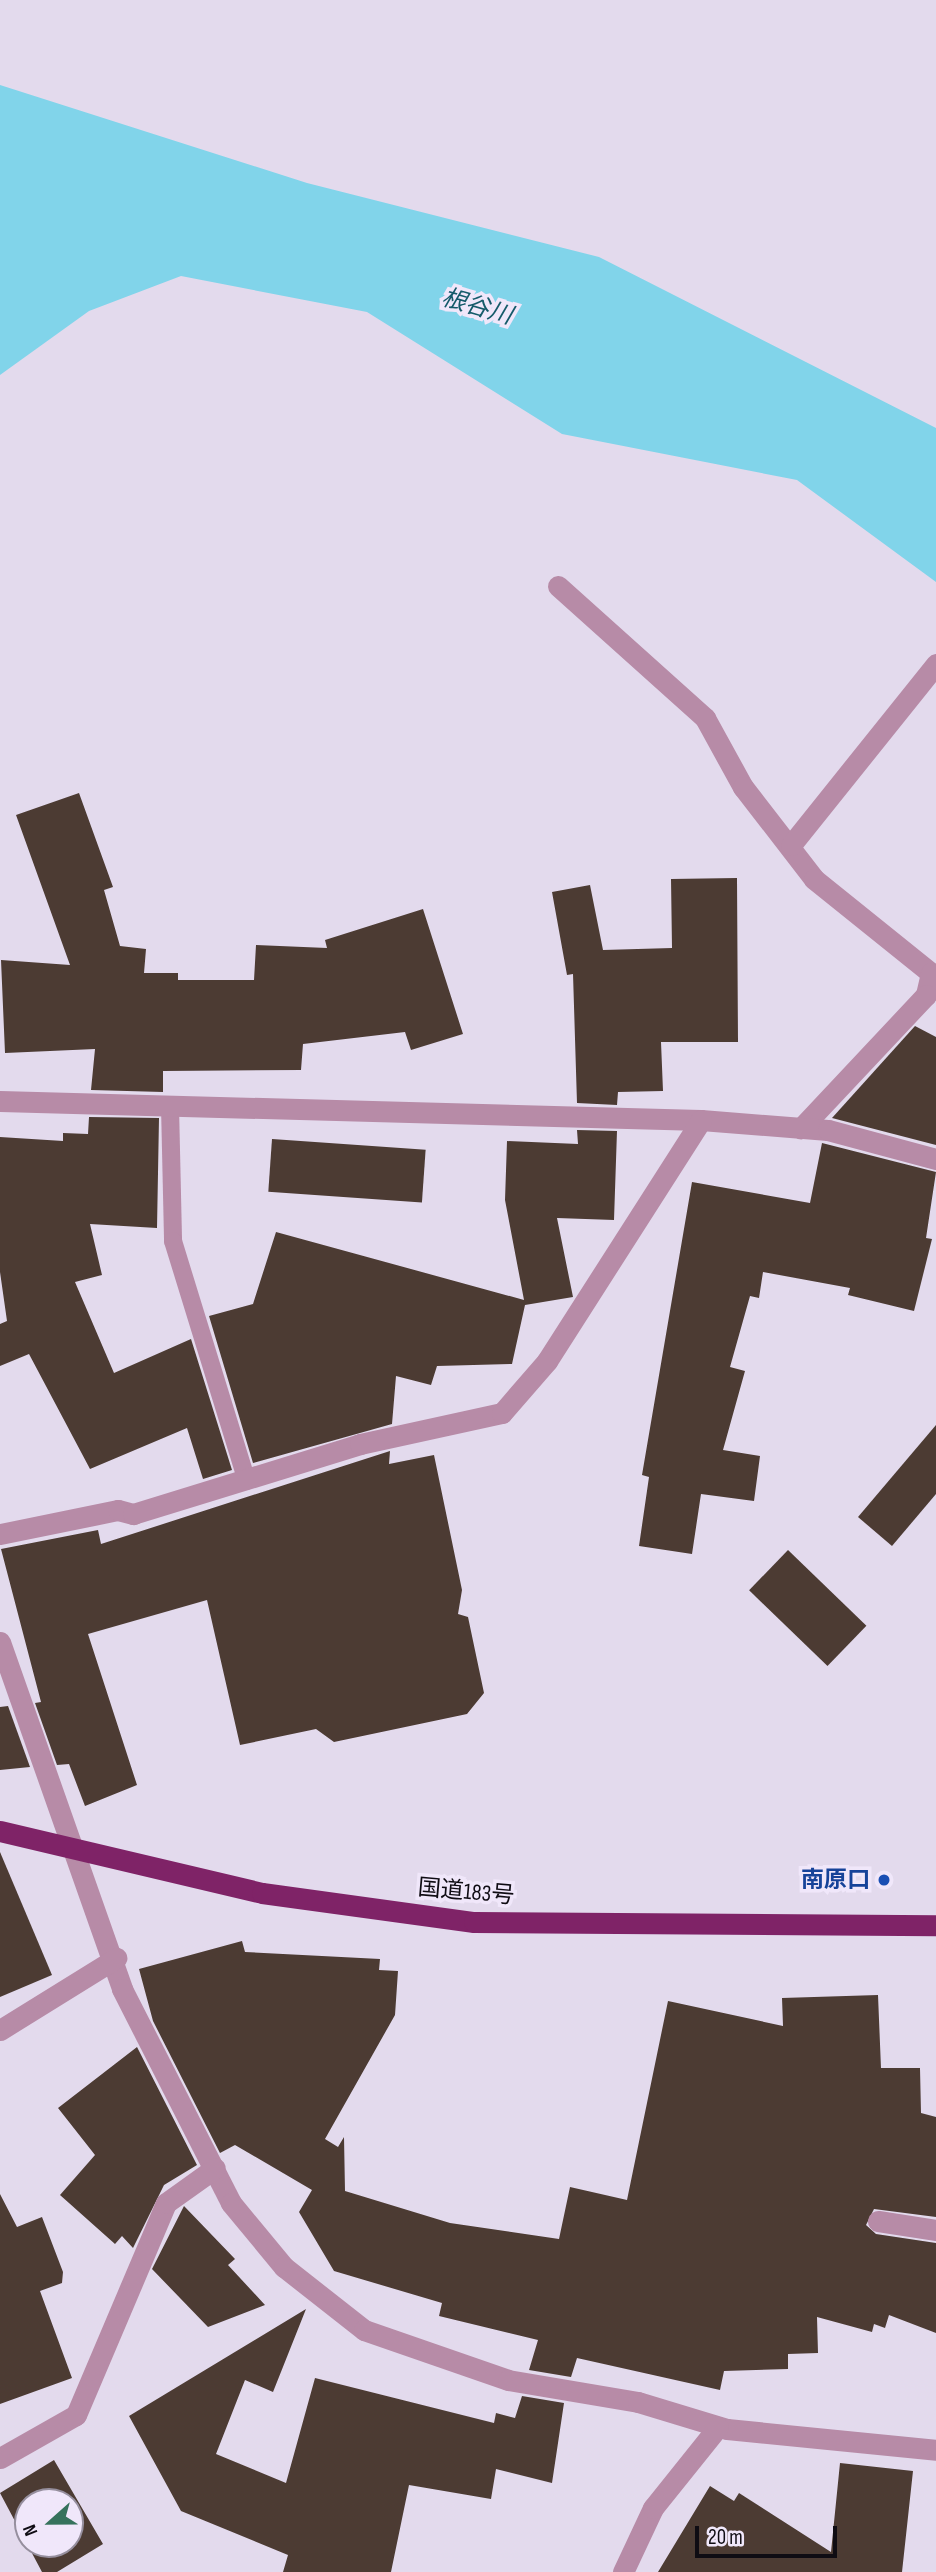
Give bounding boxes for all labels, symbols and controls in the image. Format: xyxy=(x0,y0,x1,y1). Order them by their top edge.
water label: 根谷川 xyxy=(438,283,516,331)
place label: 南原口 xyxy=(801,1866,870,1894)
marker: 南原口 xyxy=(876,1872,892,1888)
street label: 国道183号 xyxy=(417,1874,515,1910)
north arrow xyxy=(14,2488,84,2558)
scale bar xyxy=(698,2512,840,2556)
text: N xyxy=(18,2521,43,2539)
text: 20 m xyxy=(708,2525,743,2550)

